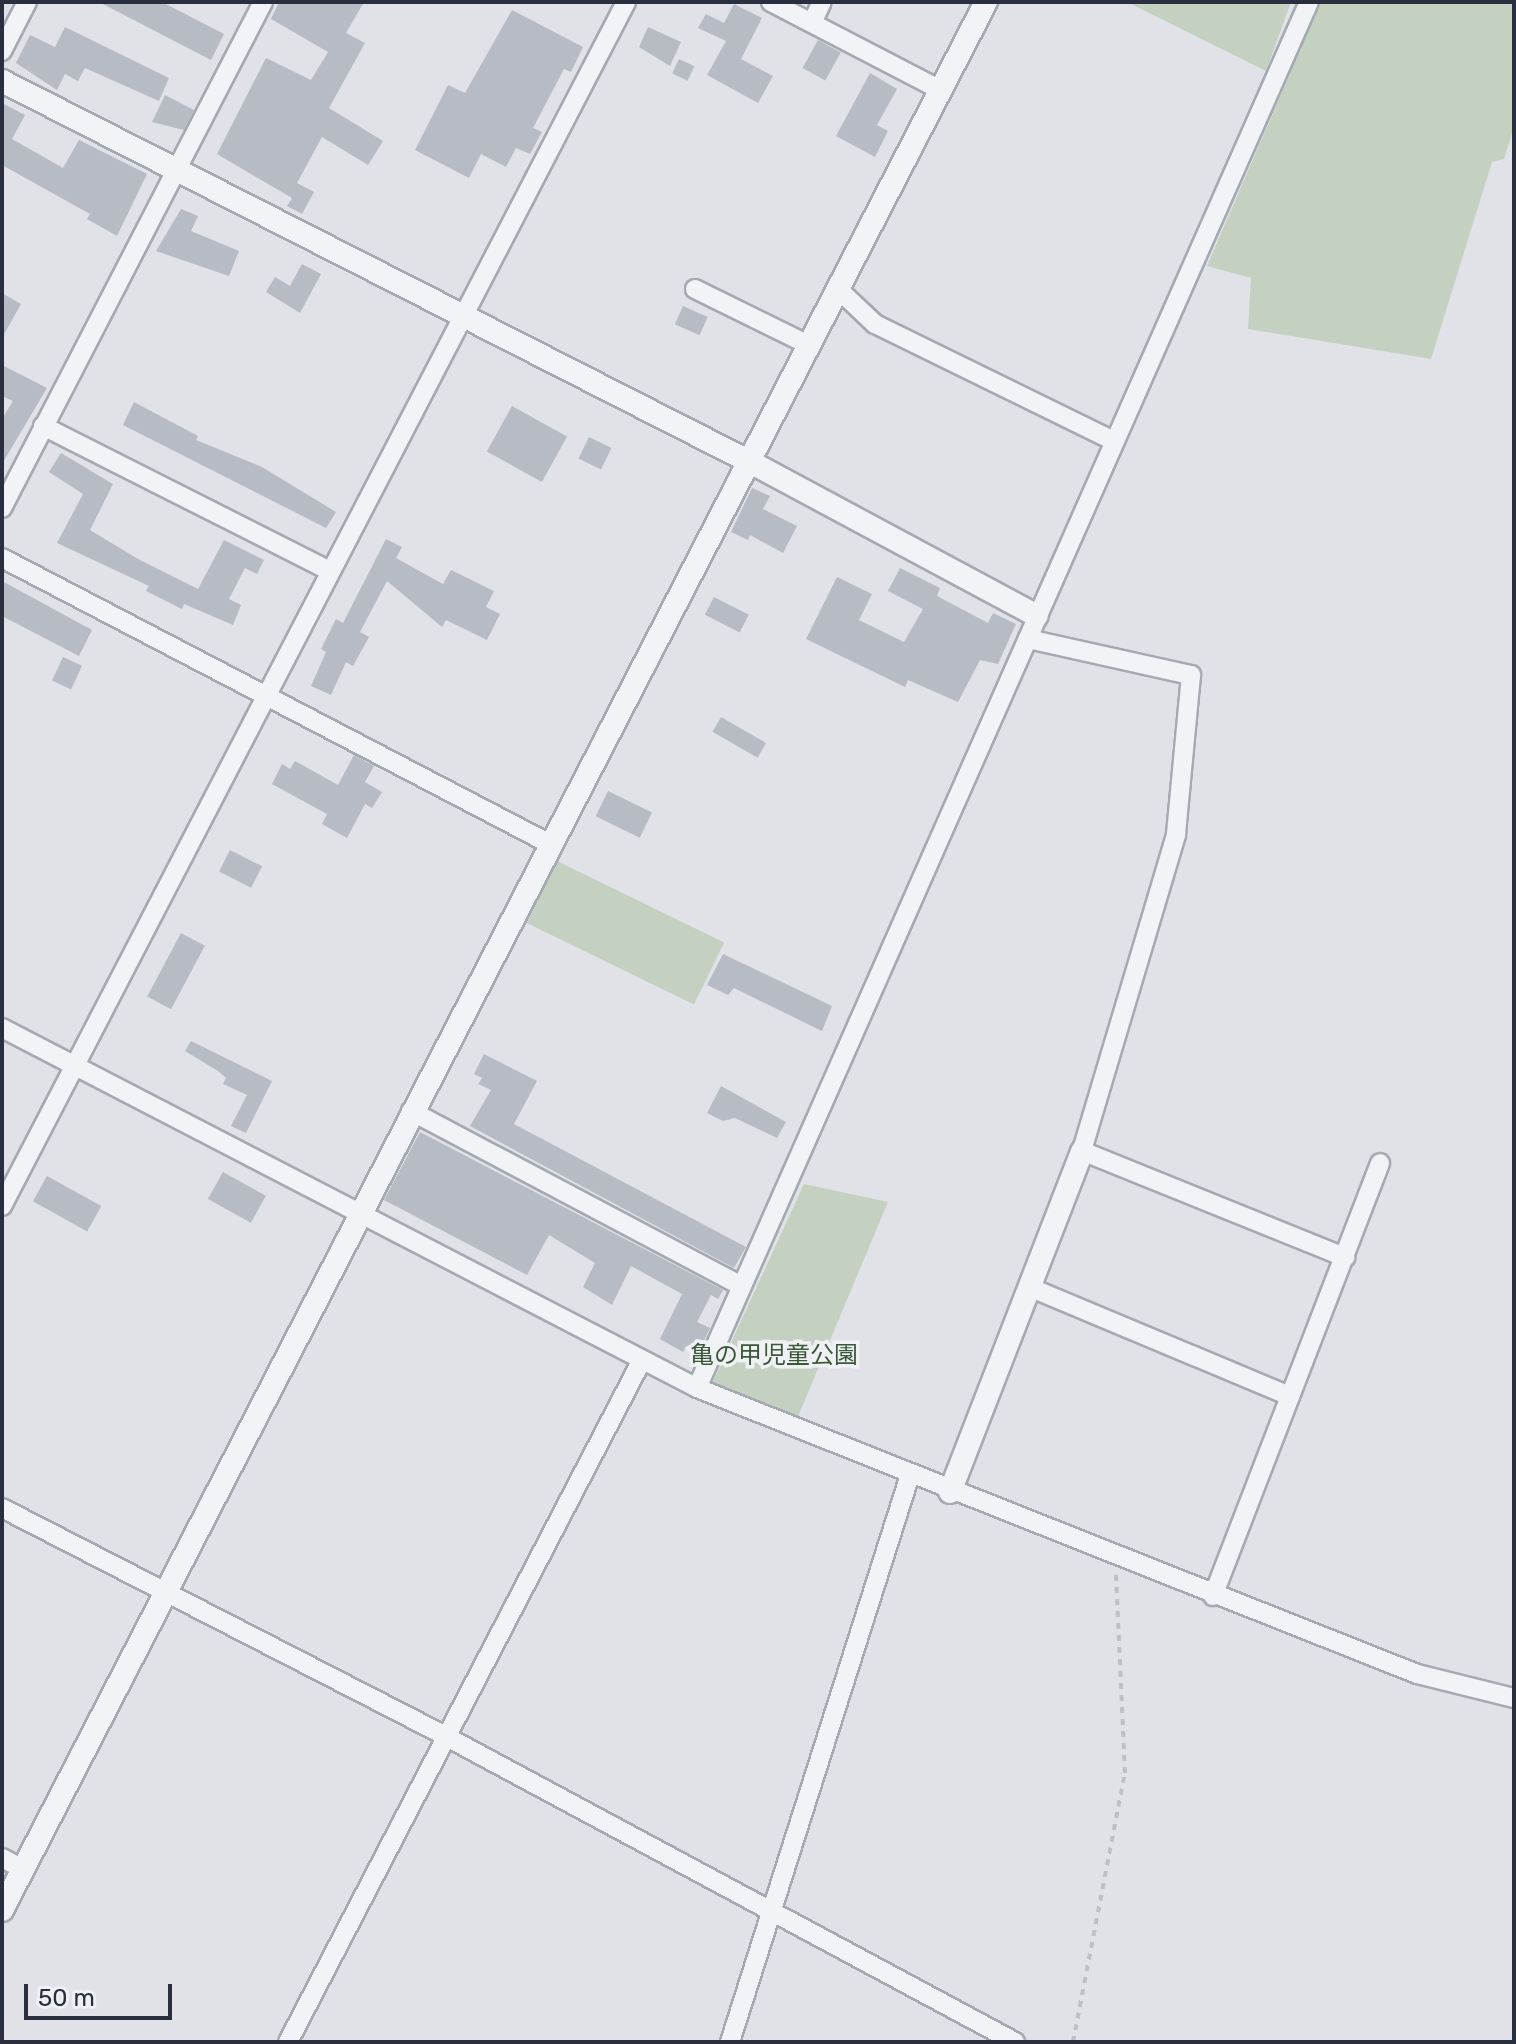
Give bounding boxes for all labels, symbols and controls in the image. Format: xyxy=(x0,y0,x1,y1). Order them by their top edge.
park label: 亀の甲児童公園 xyxy=(690,1342,858,1370)
scale bar xyxy=(28,1968,176,2018)
text: 50 m xyxy=(38,1984,95,2012)

